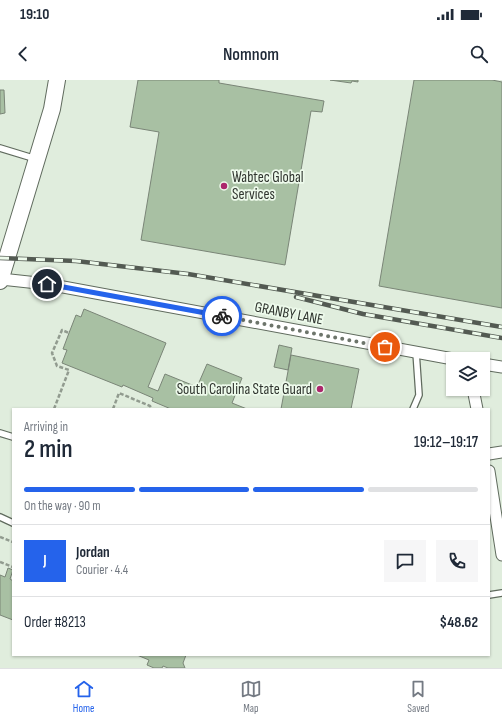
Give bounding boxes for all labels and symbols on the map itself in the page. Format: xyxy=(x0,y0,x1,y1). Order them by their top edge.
place label: Wabtec Global Services xyxy=(232,168,304,204)
marker: Wabtec Global Services xyxy=(219,181,229,191)
pin xyxy=(30,267,64,301)
courier xyxy=(202,296,242,336)
street label: GRANBY LANE xyxy=(253,298,325,329)
pin xyxy=(368,330,402,364)
place label: South Carolina State Guard xyxy=(177,380,312,399)
marker: South Carolina State Guard xyxy=(315,384,325,394)

